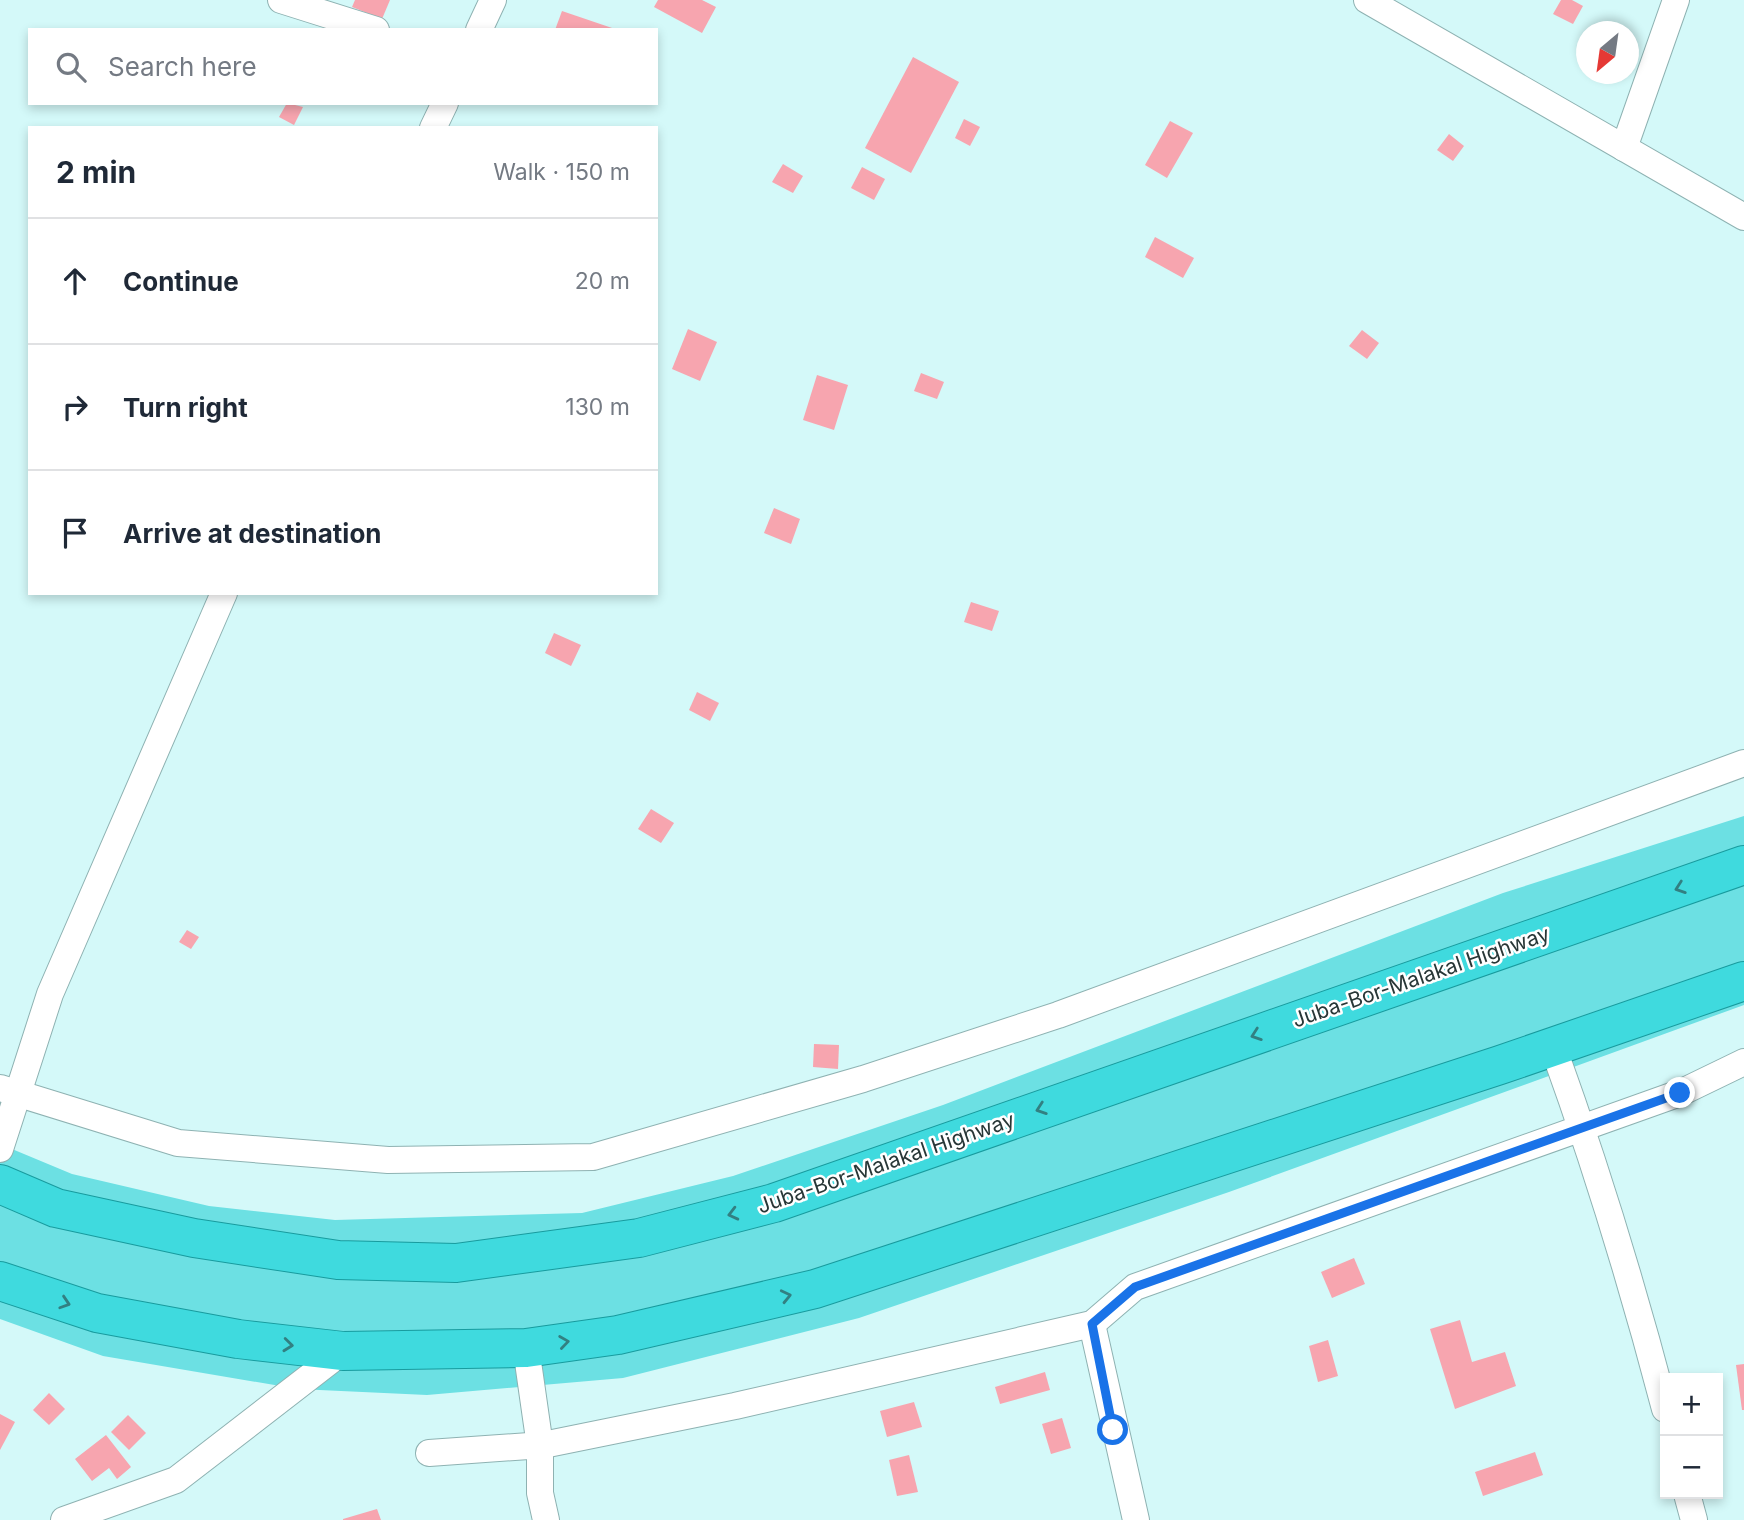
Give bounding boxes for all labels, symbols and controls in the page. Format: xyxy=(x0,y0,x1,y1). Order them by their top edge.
north arrow xyxy=(1576,21,1639,84)
search box xyxy=(28,28,658,105)
icon: search xyxy=(52,48,90,86)
text: Search here xyxy=(108,51,257,82)
text: 2 min xyxy=(56,154,136,190)
text: Walk · 150 m xyxy=(493,158,630,186)
icon: ahead xyxy=(56,262,94,300)
text: Continue xyxy=(123,266,239,297)
text: 20 m xyxy=(575,267,630,295)
icon: right xyxy=(56,388,94,426)
text: Turn right xyxy=(123,392,248,423)
text: 130 m xyxy=(565,393,630,421)
icon: arrive xyxy=(56,514,94,552)
text: Arrive at destination xyxy=(123,518,382,549)
one-way arrow xyxy=(1674,880,1686,894)
street label: Juba-Bor-Malakal Highway xyxy=(1289,921,1553,1032)
one-way arrow xyxy=(1251,1027,1263,1041)
route end xyxy=(1664,1077,1695,1108)
one-way arrow xyxy=(1036,1101,1048,1115)
street label: Juba-Bor-Malakal Highway xyxy=(754,1107,1018,1218)
one-way arrow xyxy=(727,1206,739,1220)
one-way arrow xyxy=(780,1290,792,1304)
one-way arrow xyxy=(59,1294,71,1309)
one-way arrow xyxy=(558,1335,570,1350)
one-way arrow xyxy=(282,1337,294,1352)
map controls xyxy=(1660,1373,1723,1499)
button: + xyxy=(1660,1373,1723,1436)
route start xyxy=(1097,1414,1128,1445)
button: − xyxy=(1660,1436,1723,1499)

